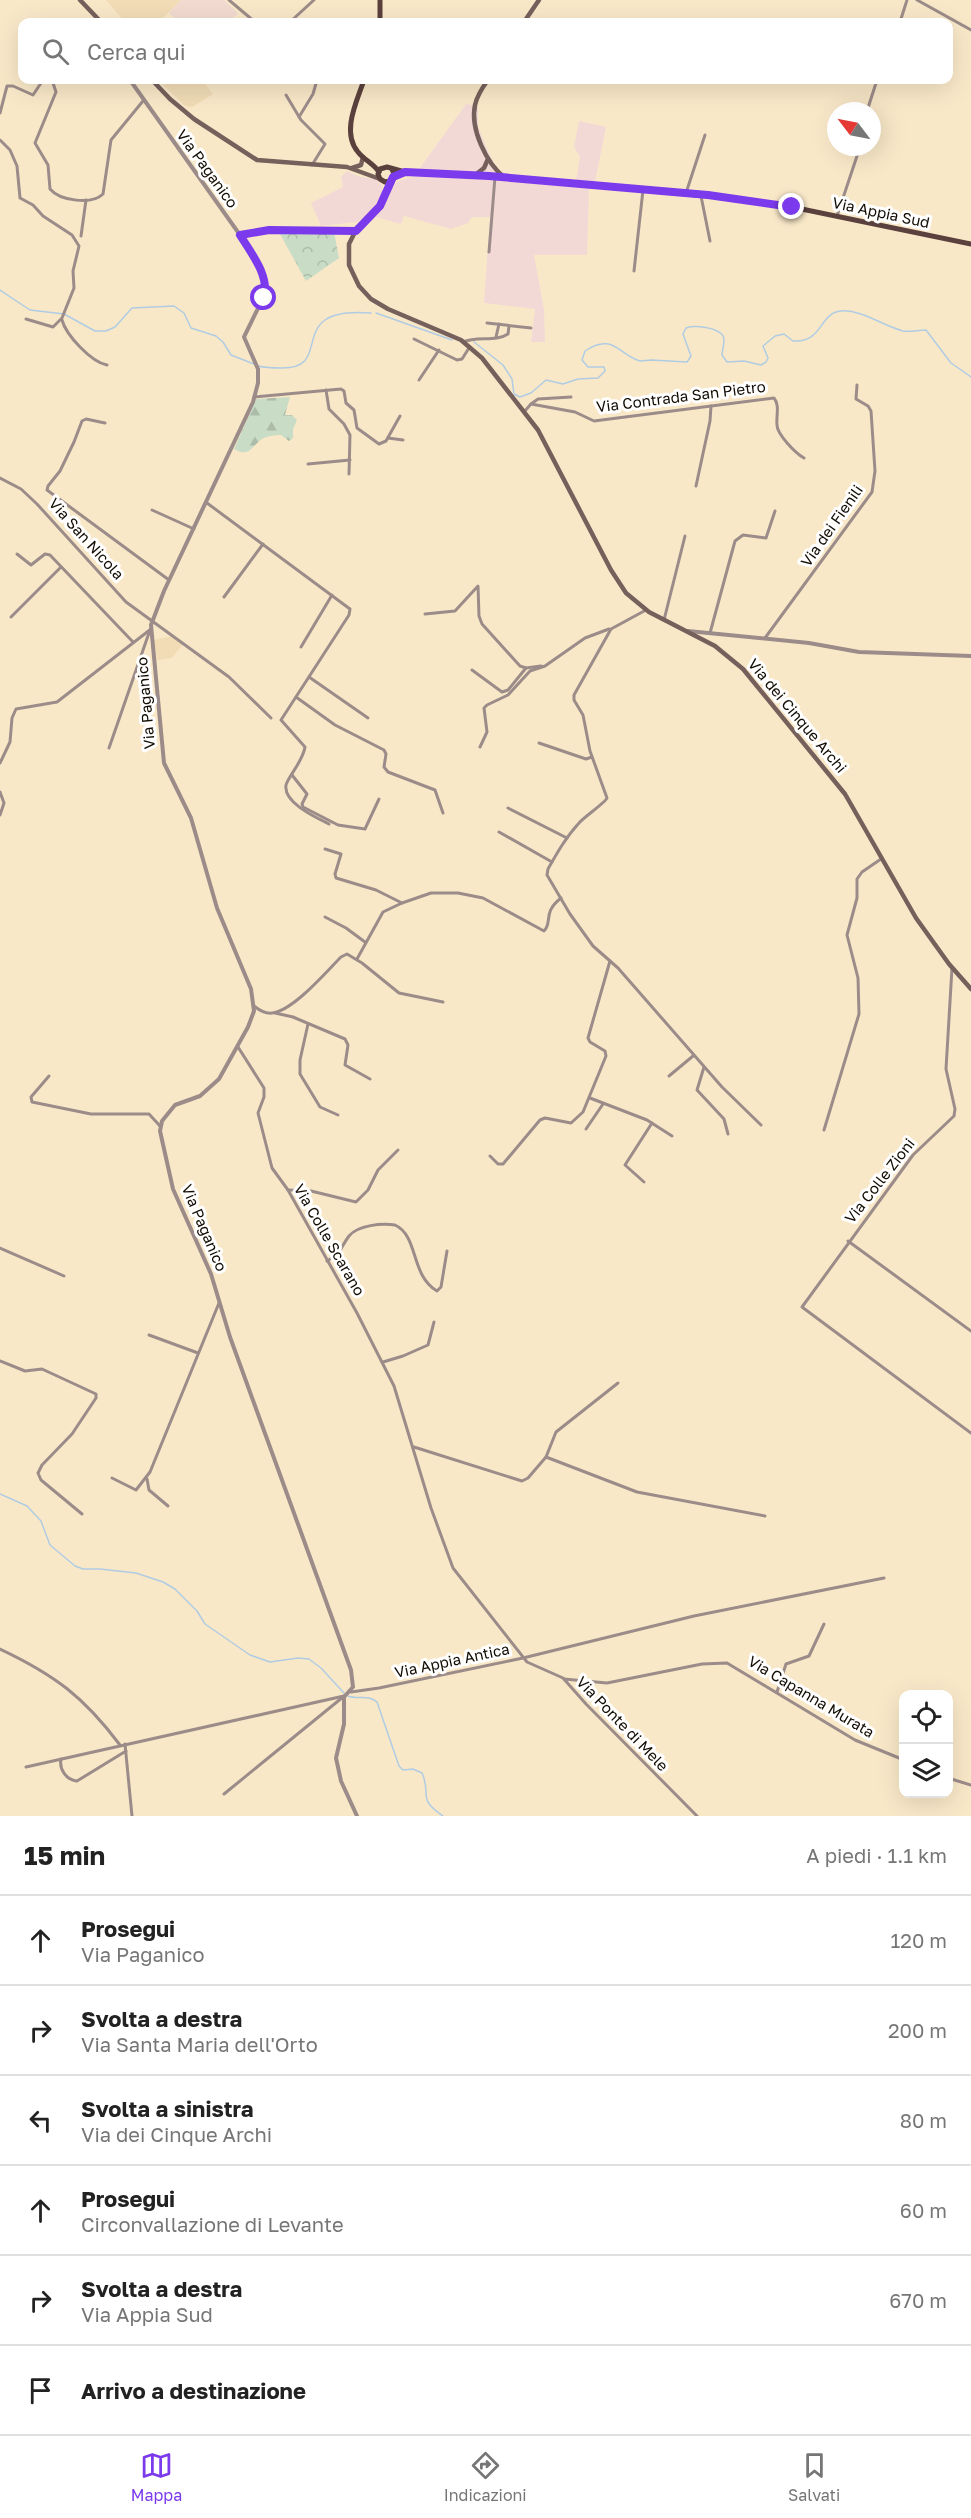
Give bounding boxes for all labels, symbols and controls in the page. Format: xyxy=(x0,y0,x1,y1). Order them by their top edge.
search box xyxy=(18,18,953,84)
icon: search xyxy=(39,35,72,68)
text: Cerca qui xyxy=(87,38,186,65)
north arrow xyxy=(827,102,881,156)
street label: Via Paganico xyxy=(173,126,242,211)
route end xyxy=(778,193,804,219)
street label: Via Appia Sud xyxy=(831,193,931,231)
route start xyxy=(250,284,276,310)
street label: Via Contrada San Pietro xyxy=(595,377,767,415)
street label: Via dei Fienili xyxy=(796,481,866,570)
street label: Via San Nicola xyxy=(46,494,128,583)
street label: Via dei Cinque Archi xyxy=(745,655,851,776)
street label: Via Paganico xyxy=(132,656,158,750)
street label: Via Colle Zioni xyxy=(841,1134,918,1226)
street label: Via Colle Scarano xyxy=(291,1180,369,1299)
street label: Via Paganico xyxy=(179,1181,231,1274)
street label: Via Appia Antica xyxy=(393,1639,511,1681)
street label: Via Capanna Murata xyxy=(745,1651,878,1741)
street label: Via Ponte di Mele xyxy=(573,1672,673,1775)
map controls xyxy=(899,1690,953,1798)
button: locate xyxy=(899,1690,953,1744)
button: layers xyxy=(899,1744,953,1798)
text: 15 min xyxy=(24,1840,105,1871)
text: A piedi · 1.1 km xyxy=(806,1843,947,1867)
text: Prosegui xyxy=(81,1915,175,1942)
icon: ahead xyxy=(24,1924,57,1957)
text: 120 m xyxy=(891,1928,947,1952)
text: Via Paganico xyxy=(81,1942,204,1966)
text: Svolta a destra xyxy=(81,2005,242,2032)
icon: right xyxy=(24,2014,57,2047)
text: 200 m xyxy=(888,2018,947,2042)
text: Via Santa Maria dell'Orto xyxy=(81,2032,318,2056)
text: Svolta a sinistra xyxy=(81,2095,253,2122)
icon: left xyxy=(24,2104,57,2137)
text: 80 m xyxy=(900,2108,947,2132)
text: Via dei Cinque Archi xyxy=(81,2122,272,2146)
text: Prosegui xyxy=(81,2185,175,2212)
icon: ahead xyxy=(24,2194,57,2227)
text: 60 m xyxy=(900,2198,947,2222)
text: Circonvallazione di Levante xyxy=(81,2212,343,2236)
text: Svolta a destra xyxy=(81,2275,242,2302)
icon: right xyxy=(24,2284,57,2317)
text: 670 m xyxy=(889,2288,947,2312)
text: Via Appia Sud xyxy=(81,2302,213,2326)
icon: arrive xyxy=(24,2374,57,2407)
text: Arrivo a destinazione xyxy=(81,2377,306,2404)
tab: Mappa xyxy=(131,2449,182,2505)
tab: Indicazioni xyxy=(444,2449,527,2505)
tab: Salvati xyxy=(788,2449,840,2505)

